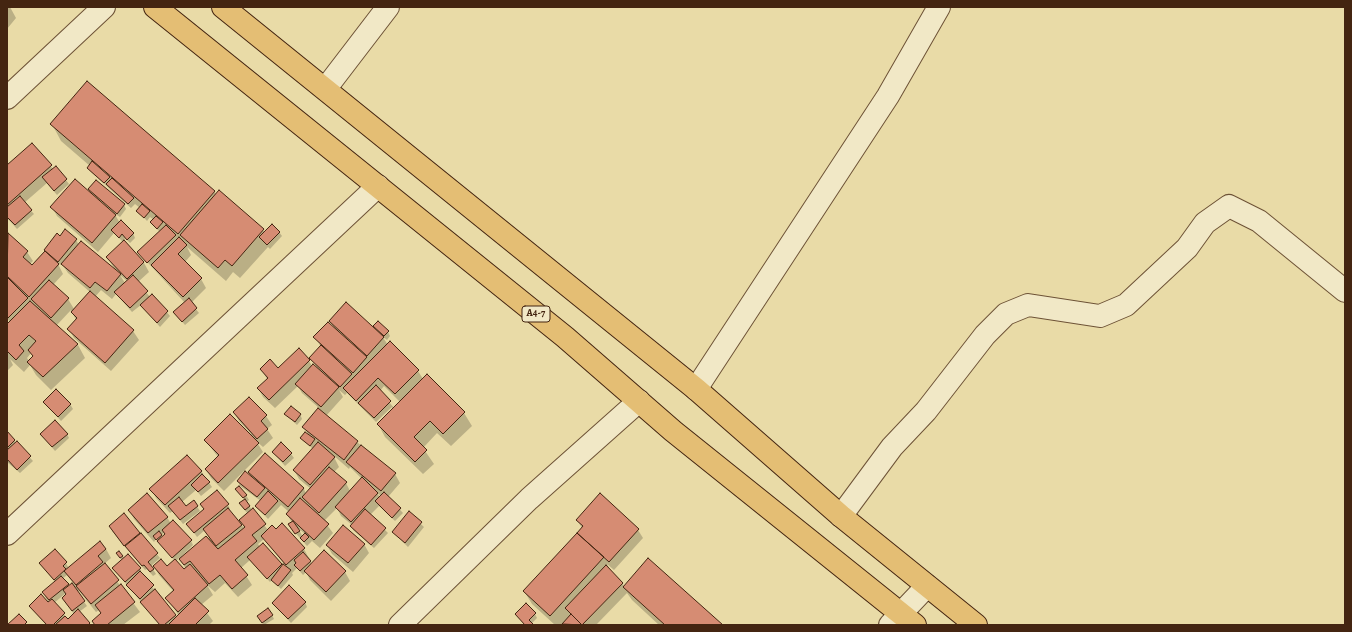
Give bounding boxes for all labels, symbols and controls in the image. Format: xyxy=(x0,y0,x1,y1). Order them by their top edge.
road number: A4-7 xyxy=(522,306,550,322)

